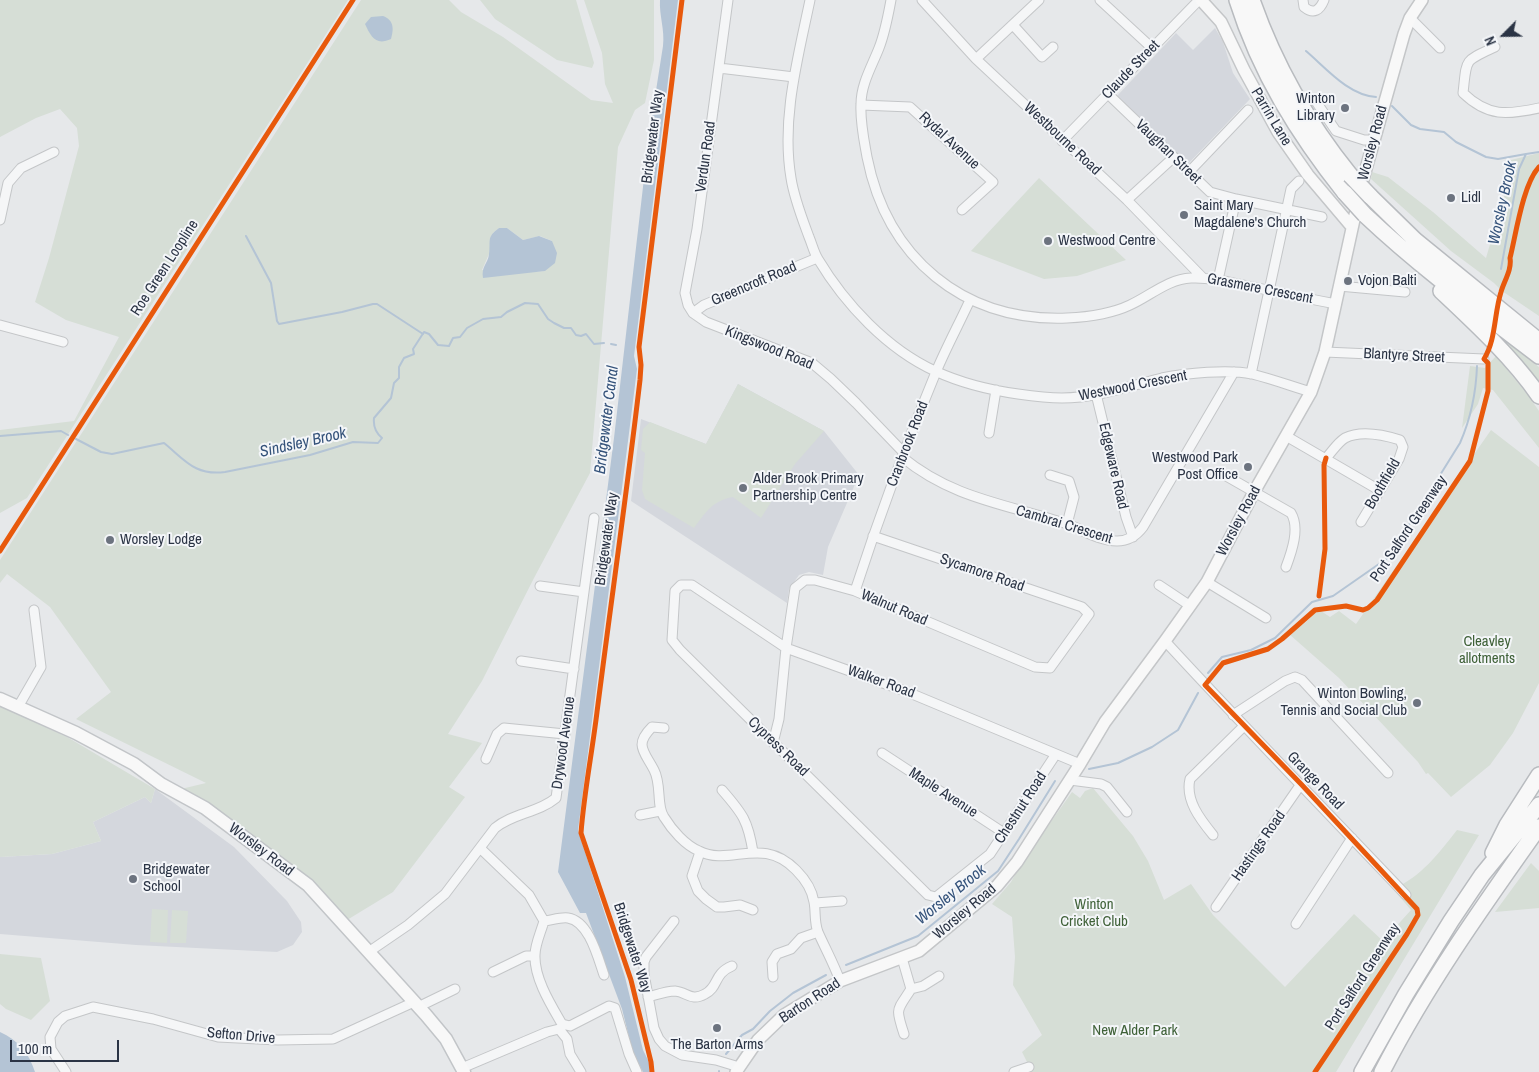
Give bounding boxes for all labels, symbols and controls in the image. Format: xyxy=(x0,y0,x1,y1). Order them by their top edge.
north arrow xyxy=(1479,10,1529,60)
text: N xyxy=(1480,34,1500,48)
street label: Claude Street xyxy=(1098,37,1164,103)
street label: Parrin Lane xyxy=(1247,85,1295,149)
street label: Bridgewater Way xyxy=(638,89,668,185)
place label: Winton Library xyxy=(1296,90,1335,125)
street label: Westbourne Road xyxy=(1020,99,1104,179)
marker: Winton Library xyxy=(1339,102,1351,114)
street label: Worsley Road xyxy=(1354,103,1392,183)
street label: Rydal Avenue xyxy=(915,108,983,174)
street label: Vaughan Street xyxy=(1131,116,1205,188)
street label: Verdun Road xyxy=(692,120,720,194)
water label: Worsley Brook xyxy=(1485,159,1521,247)
place label: Lidl xyxy=(1461,189,1481,207)
marker: Lidl xyxy=(1445,192,1457,204)
place label: Saint Mary Magdalene's Church xyxy=(1194,197,1306,232)
marker: Saint Mary Magdalene's Church xyxy=(1178,209,1190,221)
street label: Roe Green Loopline xyxy=(127,217,203,319)
place label: Westwood Centre xyxy=(1058,232,1156,250)
marker: Westwood Centre xyxy=(1042,235,1054,247)
street label: Greencroft Road xyxy=(709,258,799,310)
street label: Grasmere Crescent xyxy=(1206,270,1314,308)
place label: Vojon Balti xyxy=(1358,272,1417,290)
marker: Vojon Balti xyxy=(1342,275,1354,287)
street label: Kingswood Road xyxy=(722,322,816,374)
street label: Blantyre Street xyxy=(1363,345,1445,367)
water label: Bridgewater Canal xyxy=(591,365,623,475)
street label: Westwood Crescent xyxy=(1077,367,1189,405)
street label: Cranbrook Road xyxy=(883,399,933,489)
street label: Edgeware Road xyxy=(1094,421,1132,511)
water label: Sindsley Brook xyxy=(258,424,348,462)
place label: Westwood Park Post Office xyxy=(1152,449,1238,484)
street label: Boothfield xyxy=(1361,456,1405,512)
marker: Westwood Park Post Office xyxy=(1242,461,1254,473)
place label: Alder Brook Primary Partnership Centre xyxy=(753,470,864,505)
street label: Port Salford Greenway xyxy=(1367,472,1451,586)
marker: Alder Brook Primary Partnership Centre xyxy=(737,482,749,494)
street label: Worsley Road xyxy=(1213,483,1265,559)
street label: Bridgewater Way xyxy=(592,491,622,587)
street label: Cambrai Crescent xyxy=(1014,502,1114,548)
place label: Worsley Lodge xyxy=(120,531,202,549)
marker: Worsley Lodge xyxy=(104,534,116,546)
street label: Sycamore Road xyxy=(937,550,1027,596)
street label: Walnut Road xyxy=(858,586,930,630)
park label: Cleavley allotments xyxy=(1459,633,1515,668)
street label: Walker Road xyxy=(845,661,917,703)
place label: Winton Bowling, Tennis and Social Club xyxy=(1281,685,1407,720)
street label: Drywood Avenue xyxy=(549,695,579,791)
marker: Winton Bowling, Tennis and Social Club xyxy=(1411,697,1423,709)
street label: Cypress Road xyxy=(744,713,812,781)
street label: Grange Road xyxy=(1283,748,1347,814)
street label: Maple Avenue xyxy=(905,764,981,822)
street label: Chestnut Road xyxy=(991,769,1051,847)
street label: Hastings Road xyxy=(1228,808,1290,884)
street label: Worsley Road xyxy=(225,820,297,880)
place label: Bridgewater School xyxy=(143,861,209,896)
water label: Worsley Brook xyxy=(912,861,990,929)
marker: Bridgewater School xyxy=(127,873,139,885)
street label: Worsley Road xyxy=(930,880,1000,944)
park label: Winton Cricket Club xyxy=(1060,896,1128,931)
street label: Bridgewater Way xyxy=(609,901,655,995)
street label: Port Salford Greenway xyxy=(1322,920,1404,1034)
street label: Barton Road xyxy=(776,975,844,1027)
marker: The Barton Arms xyxy=(711,1022,723,1034)
park label: New Alder Park xyxy=(1092,1022,1178,1040)
street label: Sefton Drive xyxy=(206,1024,276,1048)
scale bar xyxy=(12,1030,121,1062)
place label: The Barton Arms xyxy=(671,1036,763,1054)
text: 100 m xyxy=(18,1038,52,1059)

